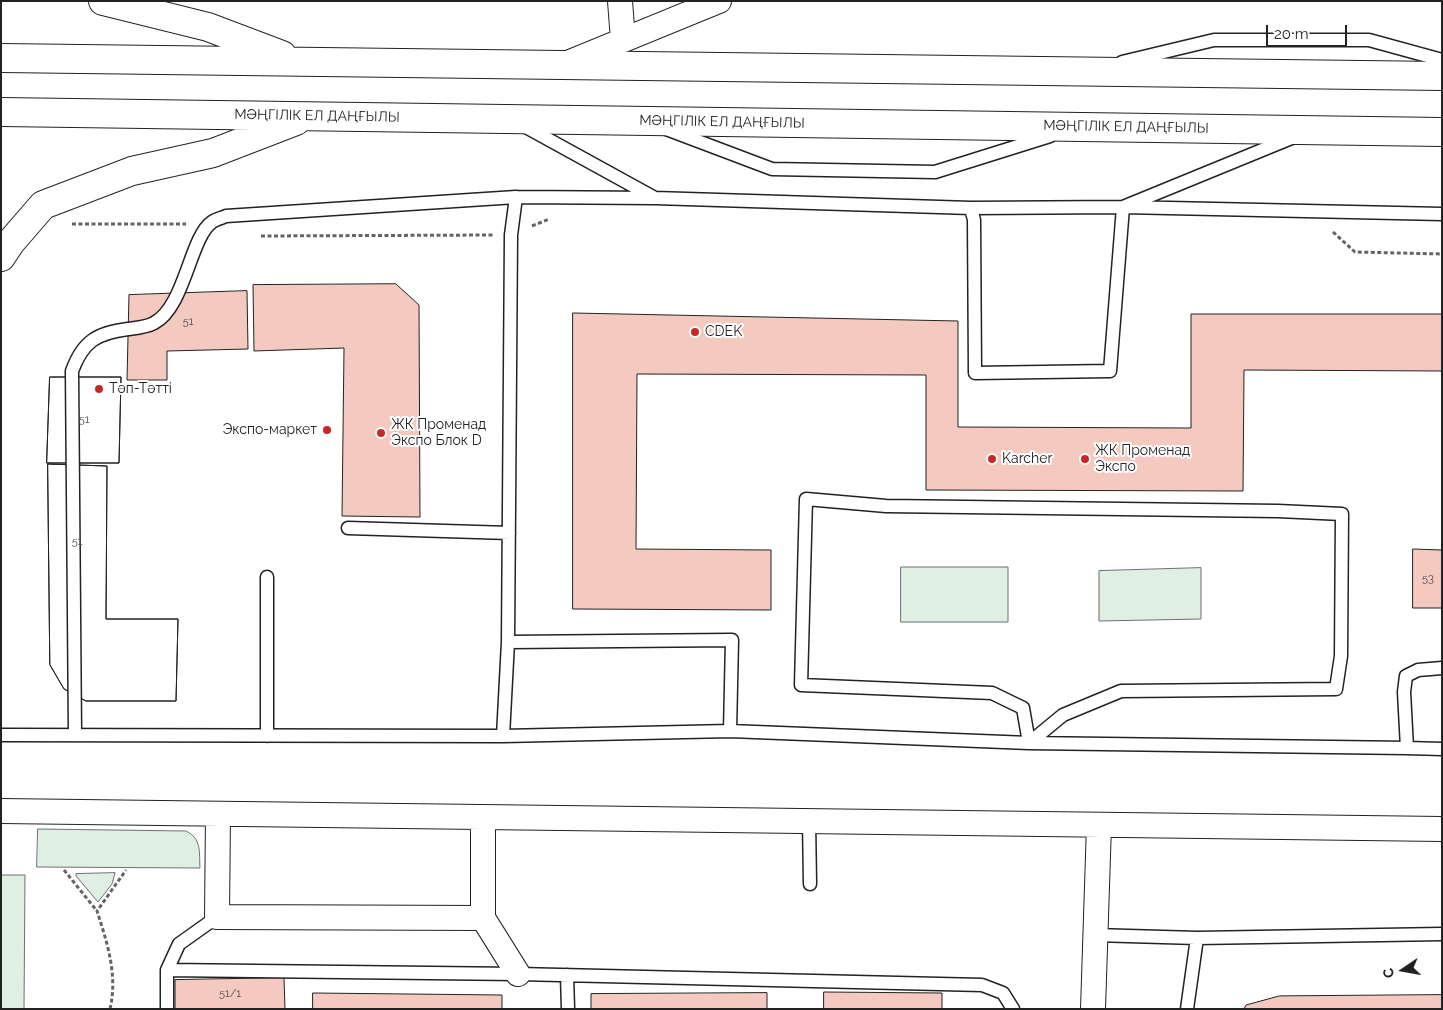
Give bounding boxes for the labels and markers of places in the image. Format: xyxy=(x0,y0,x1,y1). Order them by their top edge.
place label: CDEK xyxy=(705,324,742,340)
marker: CDEK xyxy=(689,326,701,338)
place label: Тәп-Тәтті xyxy=(109,381,172,397)
marker: Тәп-Тәтті xyxy=(93,383,105,395)
place label: ЖК Променад Экспо Блок D xyxy=(391,417,486,450)
place label: Экспо-маркет xyxy=(222,422,317,438)
marker: Экспо-маркет xyxy=(321,424,333,436)
marker: ЖК Променад Экспо Блок D xyxy=(375,427,387,439)
place label: ЖК Променад Экспо xyxy=(1095,443,1190,476)
place label: Karcher xyxy=(1002,451,1052,467)
marker: Karcher xyxy=(986,453,998,465)
marker: ЖК Променад Экспо xyxy=(1079,453,1091,465)

